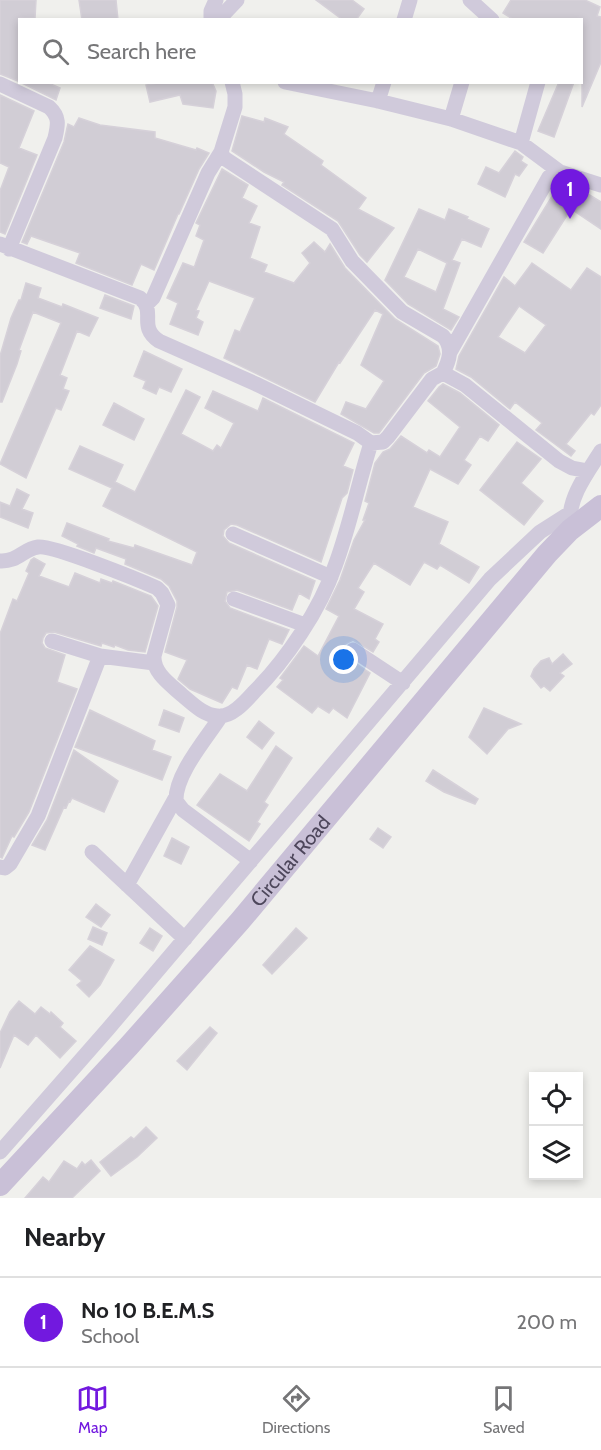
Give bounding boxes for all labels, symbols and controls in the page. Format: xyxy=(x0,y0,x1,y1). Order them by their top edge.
search box xyxy=(18,18,583,84)
icon: search xyxy=(39,35,72,68)
text: Search here xyxy=(87,38,196,65)
pin: 1 xyxy=(550,170,590,219)
your location xyxy=(329,645,358,674)
street label: Circular Road xyxy=(245,811,335,911)
map controls xyxy=(529,1072,583,1180)
button: locate xyxy=(529,1072,583,1126)
button: layers xyxy=(529,1126,583,1180)
text: Nearby xyxy=(24,1221,105,1253)
text: No 10 B.E.M.S xyxy=(81,1297,214,1324)
text: 1 xyxy=(40,1310,47,1334)
text: 200 m xyxy=(517,1310,577,1334)
text: School xyxy=(81,1324,139,1348)
tab: Map xyxy=(76,1382,109,1437)
tab: Directions xyxy=(262,1382,330,1437)
tab: Saved xyxy=(483,1382,525,1437)

